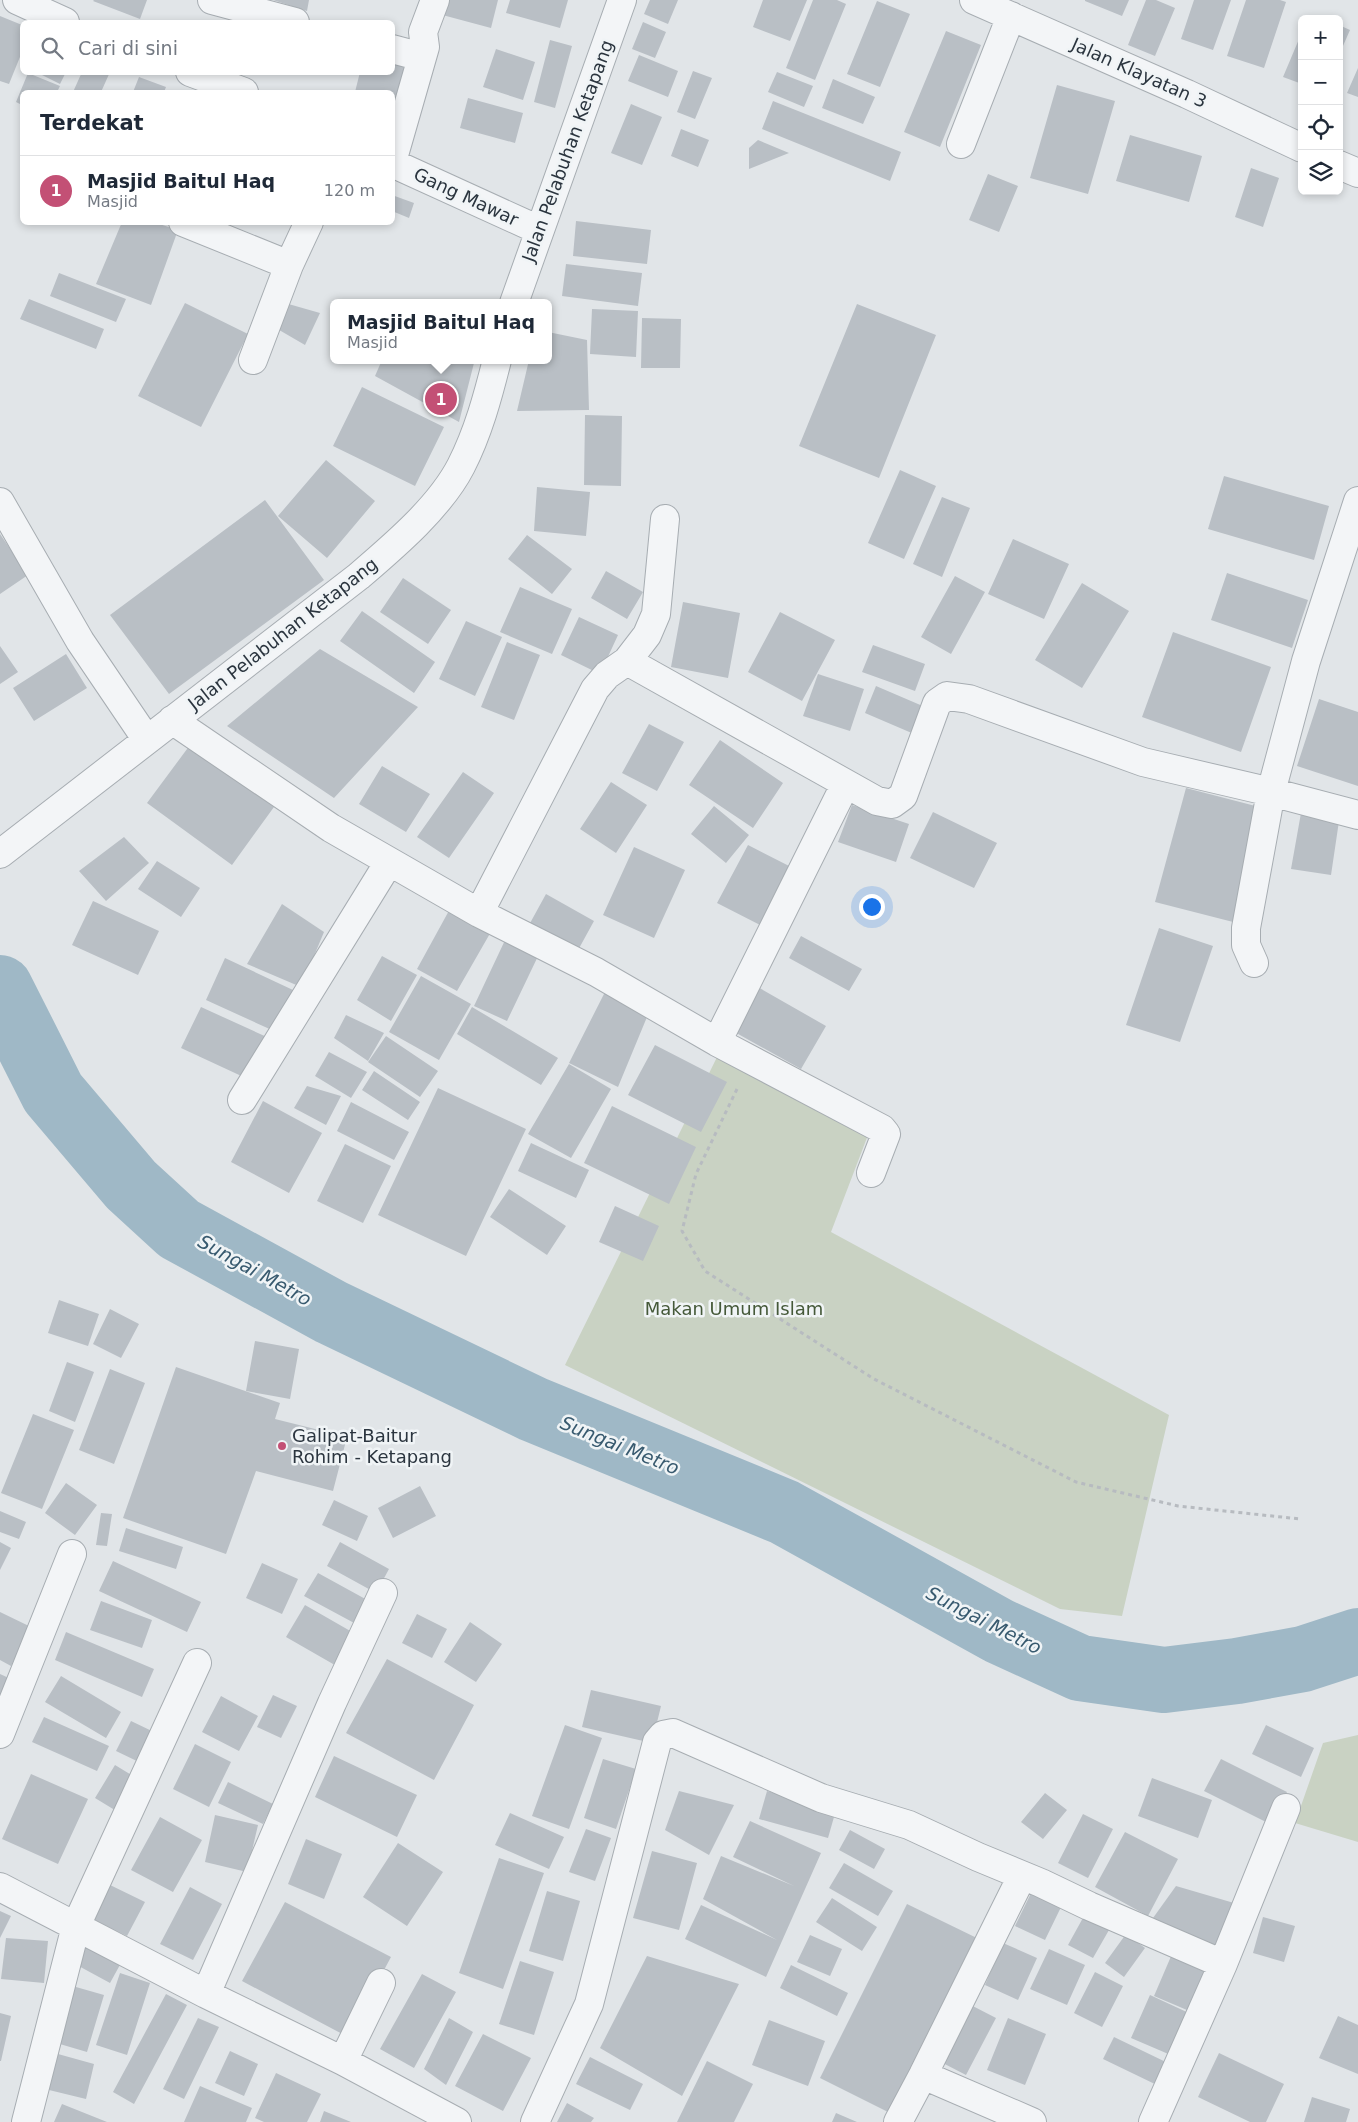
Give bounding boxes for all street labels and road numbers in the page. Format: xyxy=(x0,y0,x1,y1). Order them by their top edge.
street label: Jalan Klayatan 3 xyxy=(1067,33,1210,112)
street label: Jalan Pelabuhan Ketapang xyxy=(517,37,618,266)
street label: Gang Mawar xyxy=(410,163,523,230)
street label: Jalan Pelabuhan Ketapang xyxy=(183,553,382,715)

